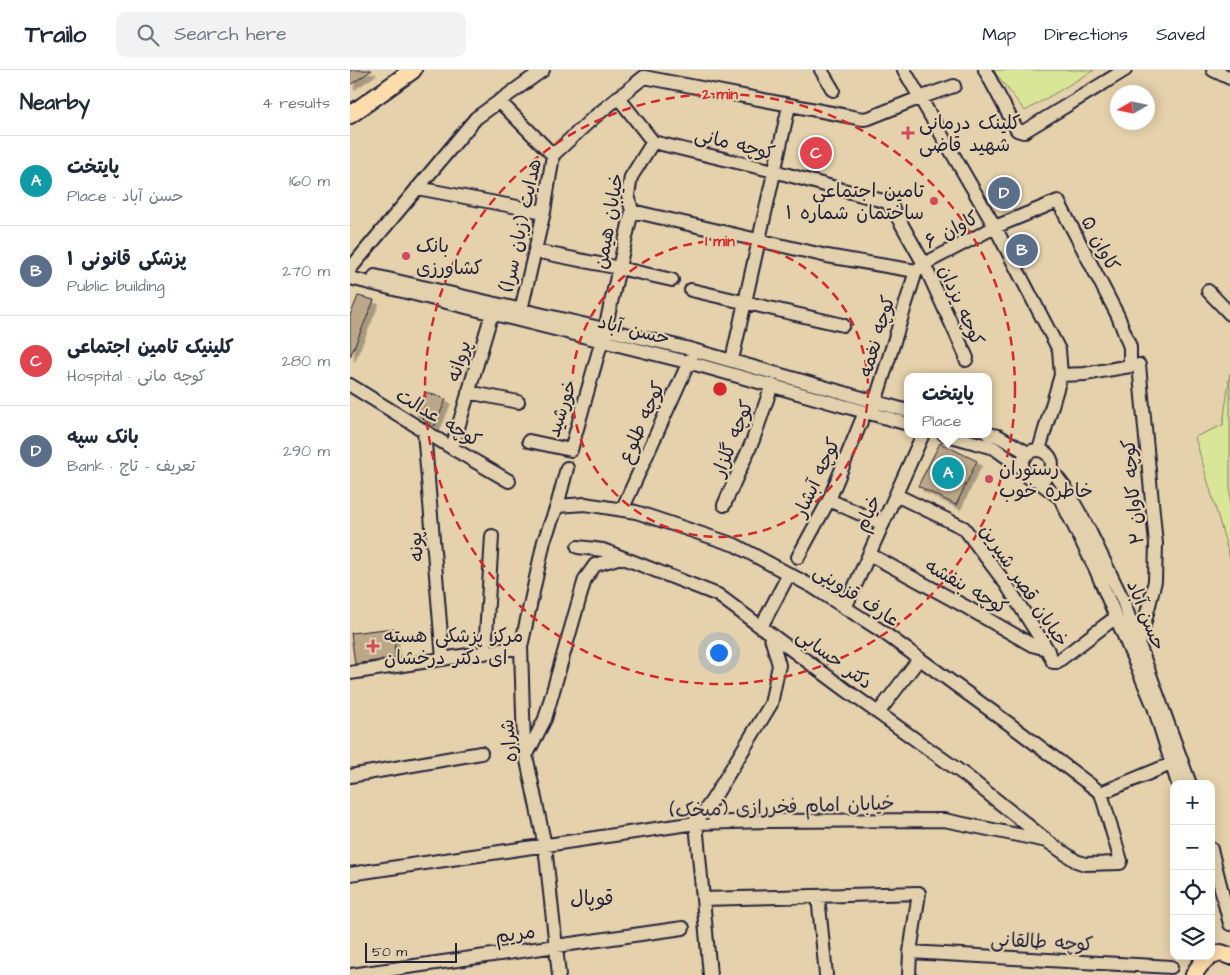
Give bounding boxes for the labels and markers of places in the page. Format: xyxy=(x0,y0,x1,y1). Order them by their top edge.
place label: کلینک درمانی شهید قاضی xyxy=(919,110,1021,159)
marker: کلینک درمانی شهید قاضی xyxy=(901,126,915,140)
pin: C xyxy=(800,134,832,172)
pin: D xyxy=(988,174,1020,212)
place label: تامین اجتماعی ساختمان شماره ۱ xyxy=(785,178,924,227)
marker: تامین اجتماعی ساختمان شماره ۱ xyxy=(928,195,940,207)
pin: B xyxy=(1006,231,1038,269)
place label: بانک کشاورزی xyxy=(416,233,483,282)
marker: بانک کشاورزی xyxy=(400,250,412,262)
centre of rings xyxy=(711,380,729,398)
pin: A xyxy=(932,454,964,492)
place label: رستوران خاطره خوب xyxy=(999,456,1093,505)
marker: رستوران خاطره خوب xyxy=(983,473,995,485)
place label: مرکز پزشکی هسته ای دکتر درخشان xyxy=(384,623,523,672)
marker: مرکز پزشکی هسته ای دکتر درخشان xyxy=(366,639,380,653)

